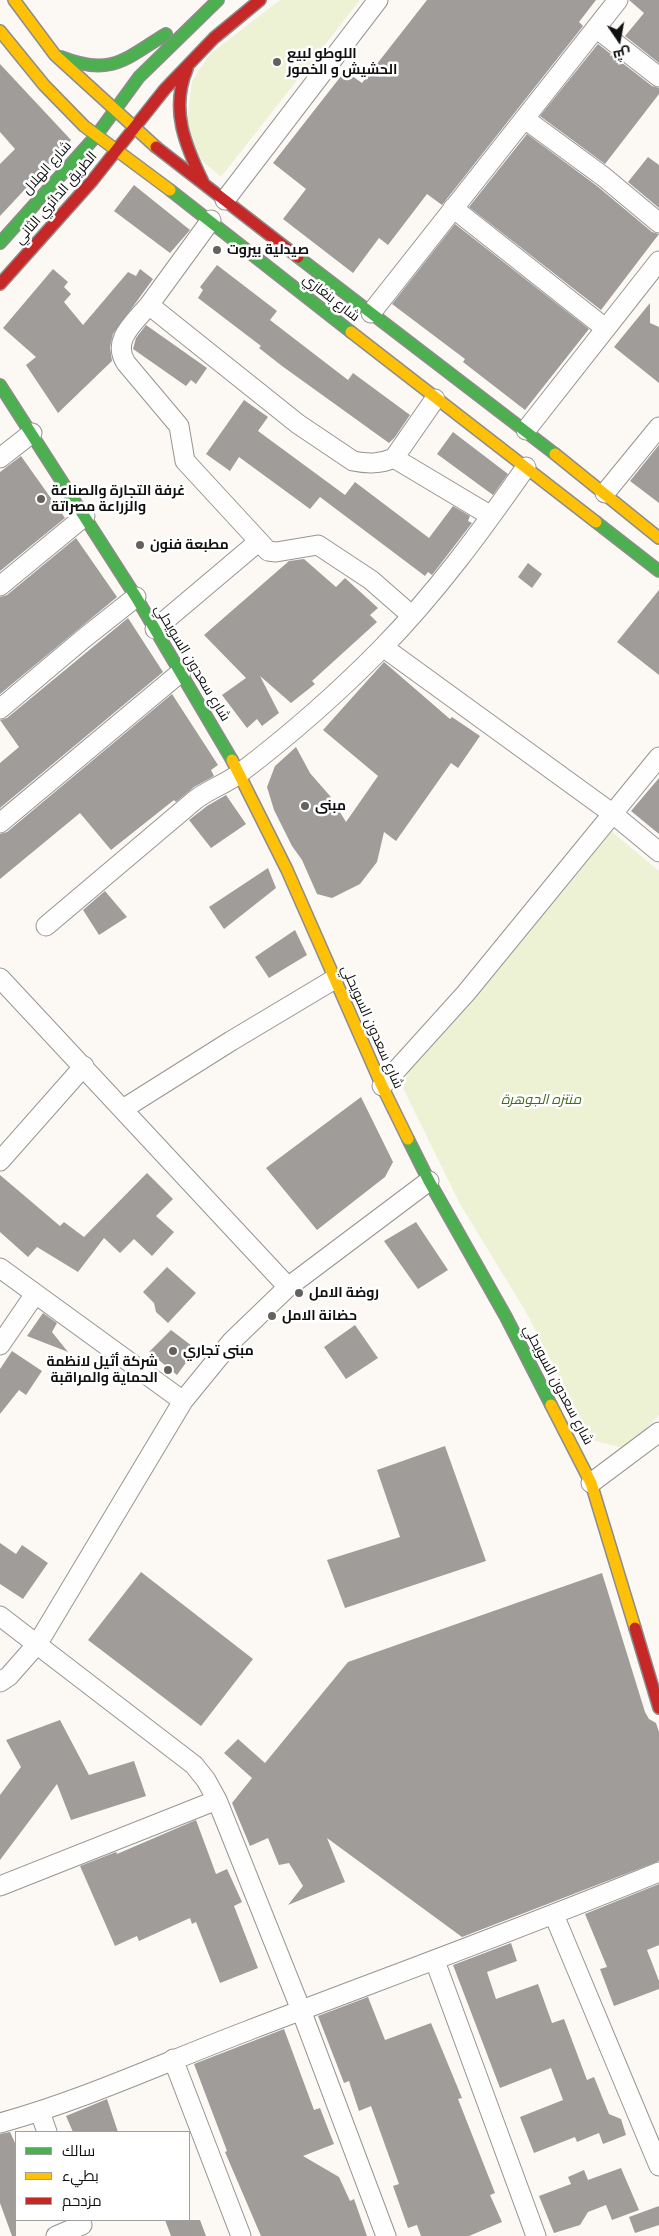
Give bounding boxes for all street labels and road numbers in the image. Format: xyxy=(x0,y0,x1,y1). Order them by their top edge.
street label: شارع الهلال xyxy=(19,138,75,198)
street label: الطريق الدائري الثاني xyxy=(11,148,101,248)
street label: شارع بنغازي xyxy=(299,271,363,325)
street label: شارع سعدون السويحلي xyxy=(150,602,234,724)
street label: شارع سعدون السويحلي xyxy=(337,963,407,1091)
street label: شارع سعدون السويحلي xyxy=(519,1322,597,1448)

